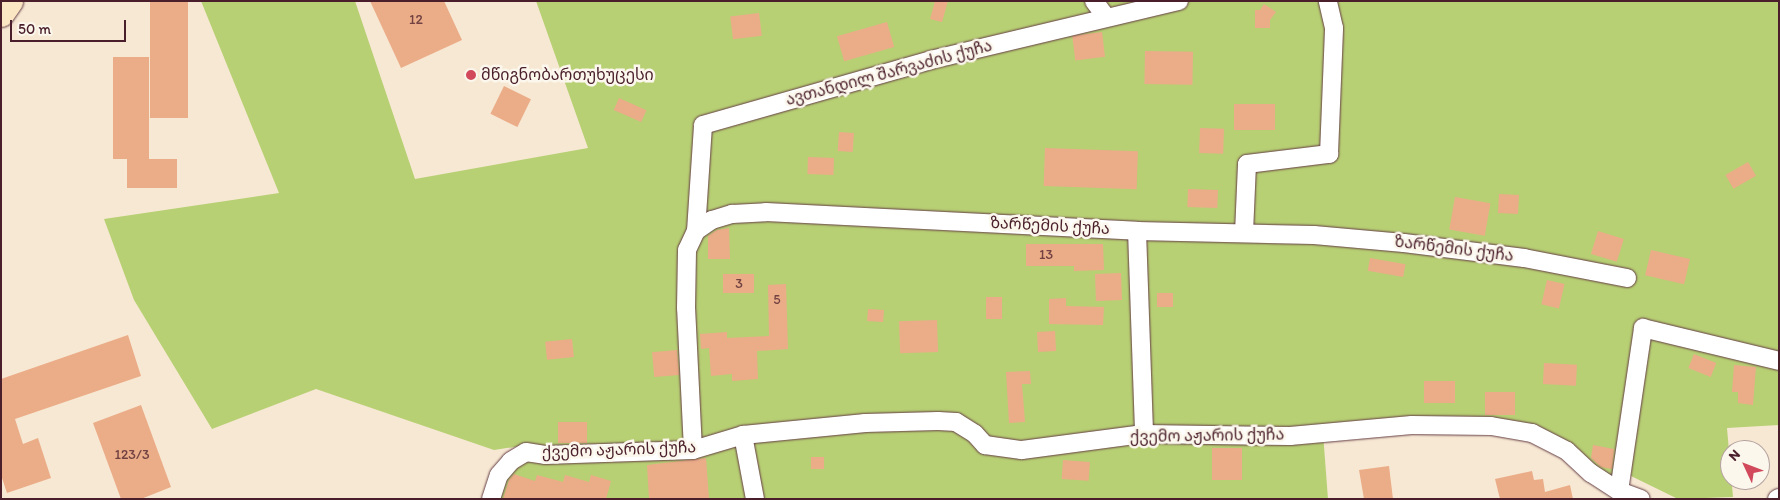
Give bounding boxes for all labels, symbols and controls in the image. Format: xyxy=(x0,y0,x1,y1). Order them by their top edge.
scale bar xyxy=(12,10,129,42)
house number: 12 xyxy=(409,12,423,28)
text: 50 m xyxy=(18,20,51,38)
street label: ავთანდილ შარვაძის ქუჩა xyxy=(784,36,994,110)
place label: მწიგნობართუხუცესი xyxy=(481,65,654,85)
marker: მწიგნობართუხუცესი xyxy=(465,69,477,81)
street label: ზარწემის ქუჩა xyxy=(990,213,1110,239)
street label: ზარწემის ქუჩა xyxy=(1393,232,1515,266)
house number: 13 xyxy=(1039,247,1053,263)
house number: 3 xyxy=(735,276,743,292)
house number: 5 xyxy=(773,292,781,308)
street label: ქვემო აჟარის ქუჩა xyxy=(1130,425,1284,447)
street label: ქვემო აჟარის ქუჩა xyxy=(542,438,696,462)
north arrow xyxy=(1720,440,1770,490)
text: N xyxy=(1725,446,1744,464)
house number: 123/3 xyxy=(114,447,150,463)

